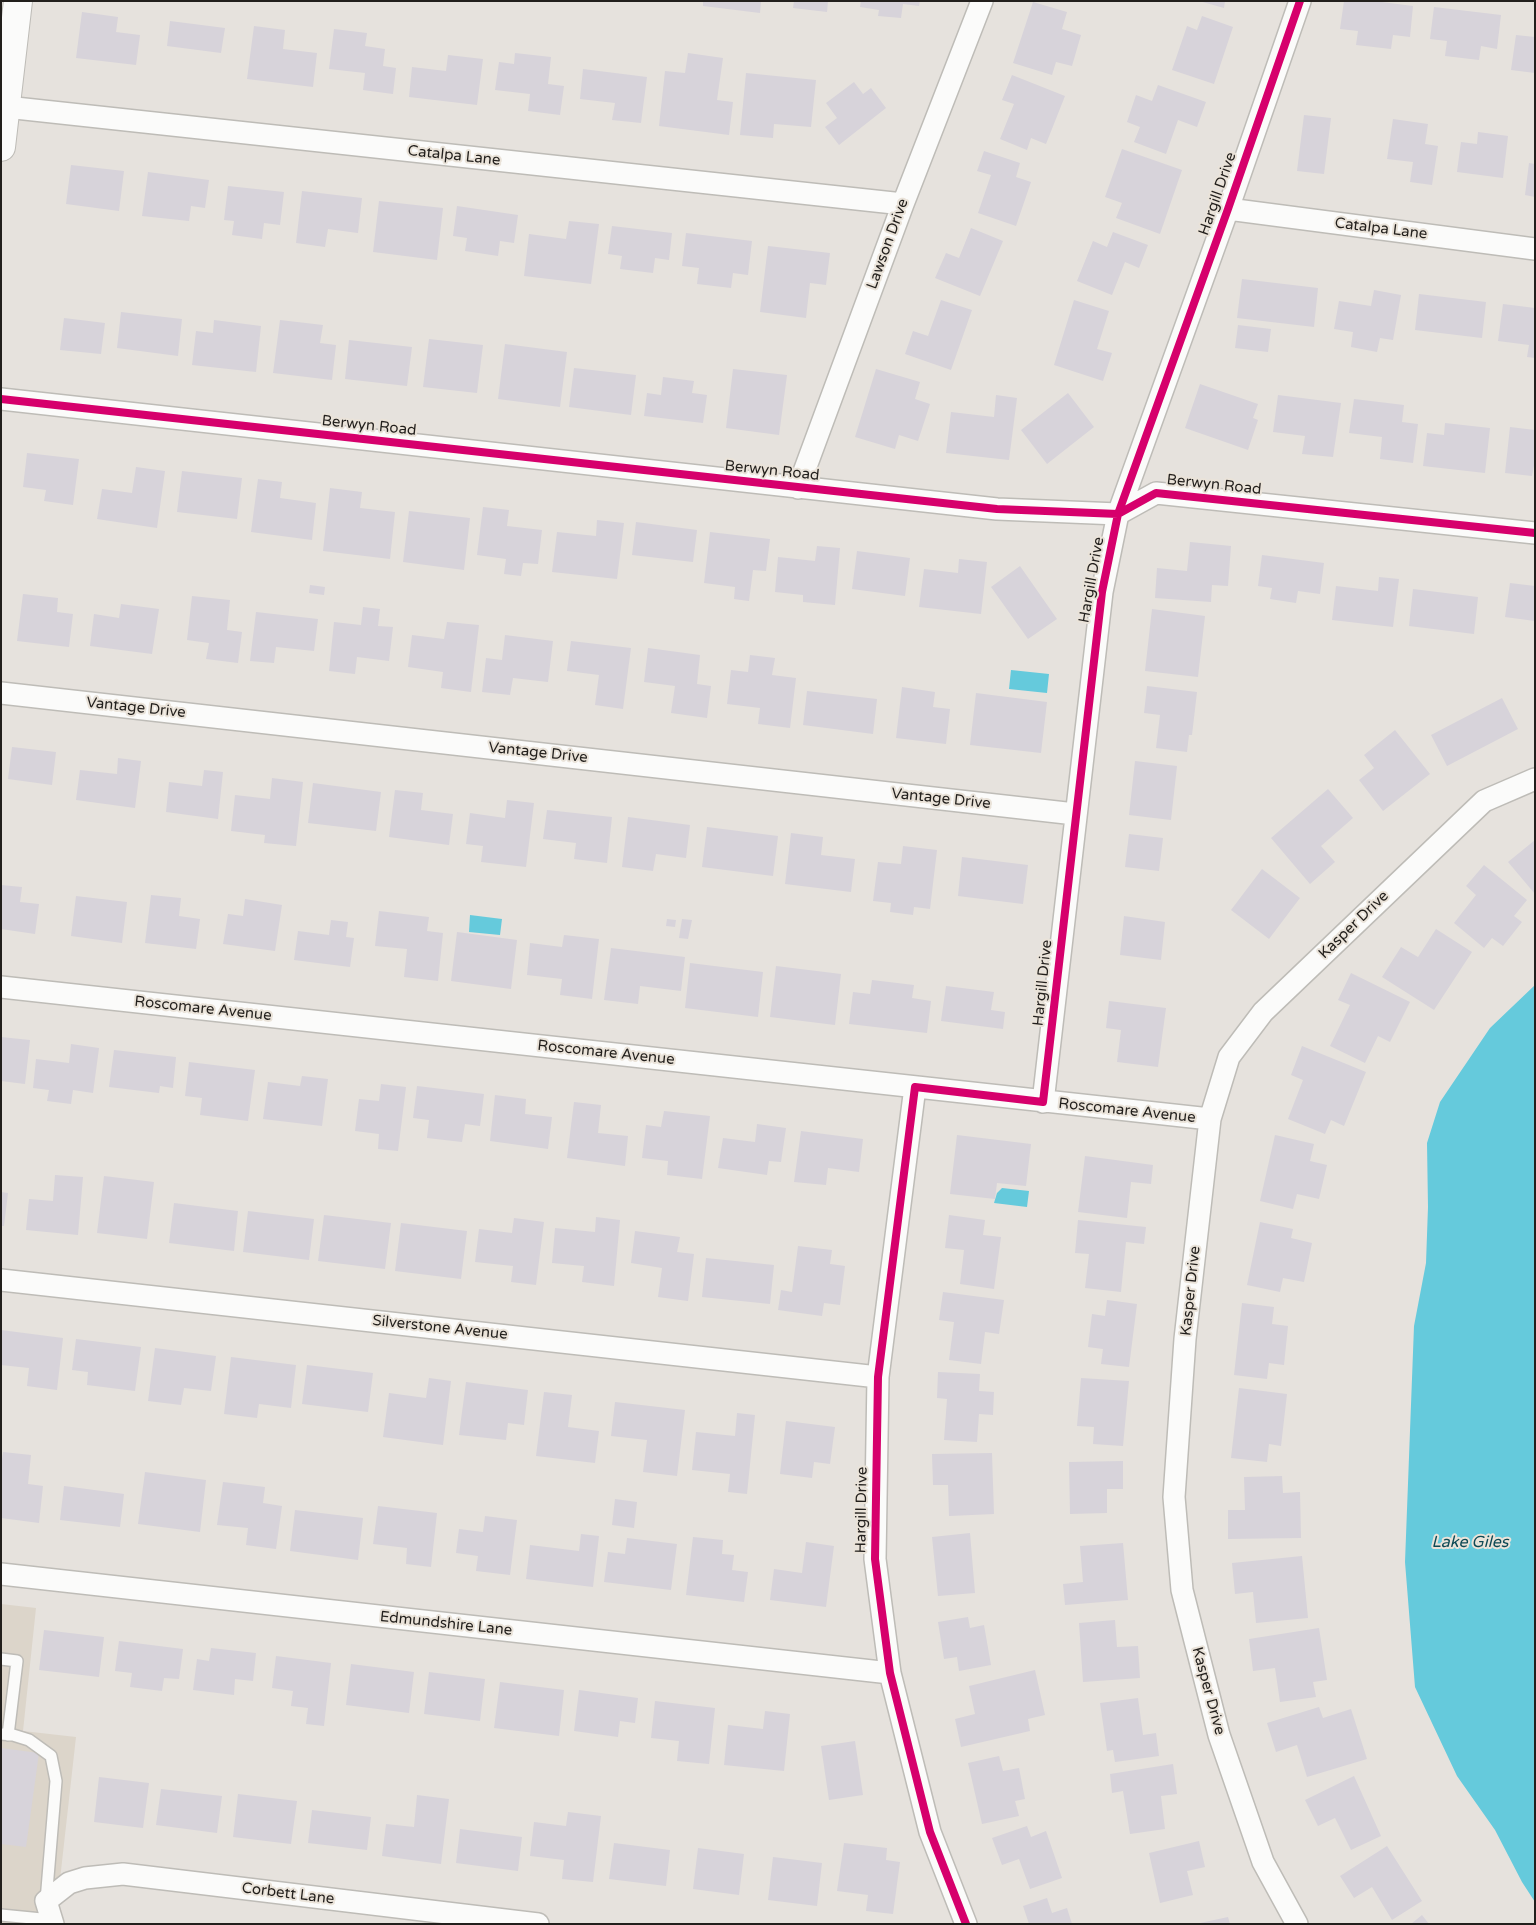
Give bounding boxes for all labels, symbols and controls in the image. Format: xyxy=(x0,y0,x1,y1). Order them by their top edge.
street label: Catalpa Lane xyxy=(407,142,501,170)
street label: Hargill Drive xyxy=(1195,150,1241,238)
street label: Lawson Drive xyxy=(863,196,913,292)
street label: Catalpa Lane xyxy=(1334,214,1428,244)
street label: Berwyn Road xyxy=(321,412,417,440)
street label: Berwyn Road xyxy=(724,457,820,485)
street label: Berwyn Road xyxy=(1166,471,1262,499)
street label: Hargill Drive xyxy=(1076,536,1108,624)
street label: Vantage Drive xyxy=(85,694,187,722)
street label: Vantage Drive xyxy=(487,739,589,767)
street label: Vantage Drive xyxy=(890,785,992,813)
street label: Kasper Drive xyxy=(1315,887,1393,963)
street label: Hargill Drive xyxy=(1030,939,1056,1027)
street label: Roscomare Avenue xyxy=(134,993,272,1025)
street label: Roscomare Avenue xyxy=(537,1037,675,1069)
street label: Roscomare Avenue xyxy=(1058,1095,1196,1127)
street label: Kasper Drive xyxy=(1177,1245,1205,1337)
street label: Silverstone Avenue xyxy=(372,1312,508,1344)
street label: Hargill Drive xyxy=(852,1466,872,1554)
water label: Lake Giles xyxy=(1432,1533,1508,1553)
street label: Edmundshire Lane xyxy=(379,1608,513,1640)
street label: Kasper Drive xyxy=(1188,1645,1228,1737)
street label: Corbett Lane xyxy=(241,1879,335,1909)

